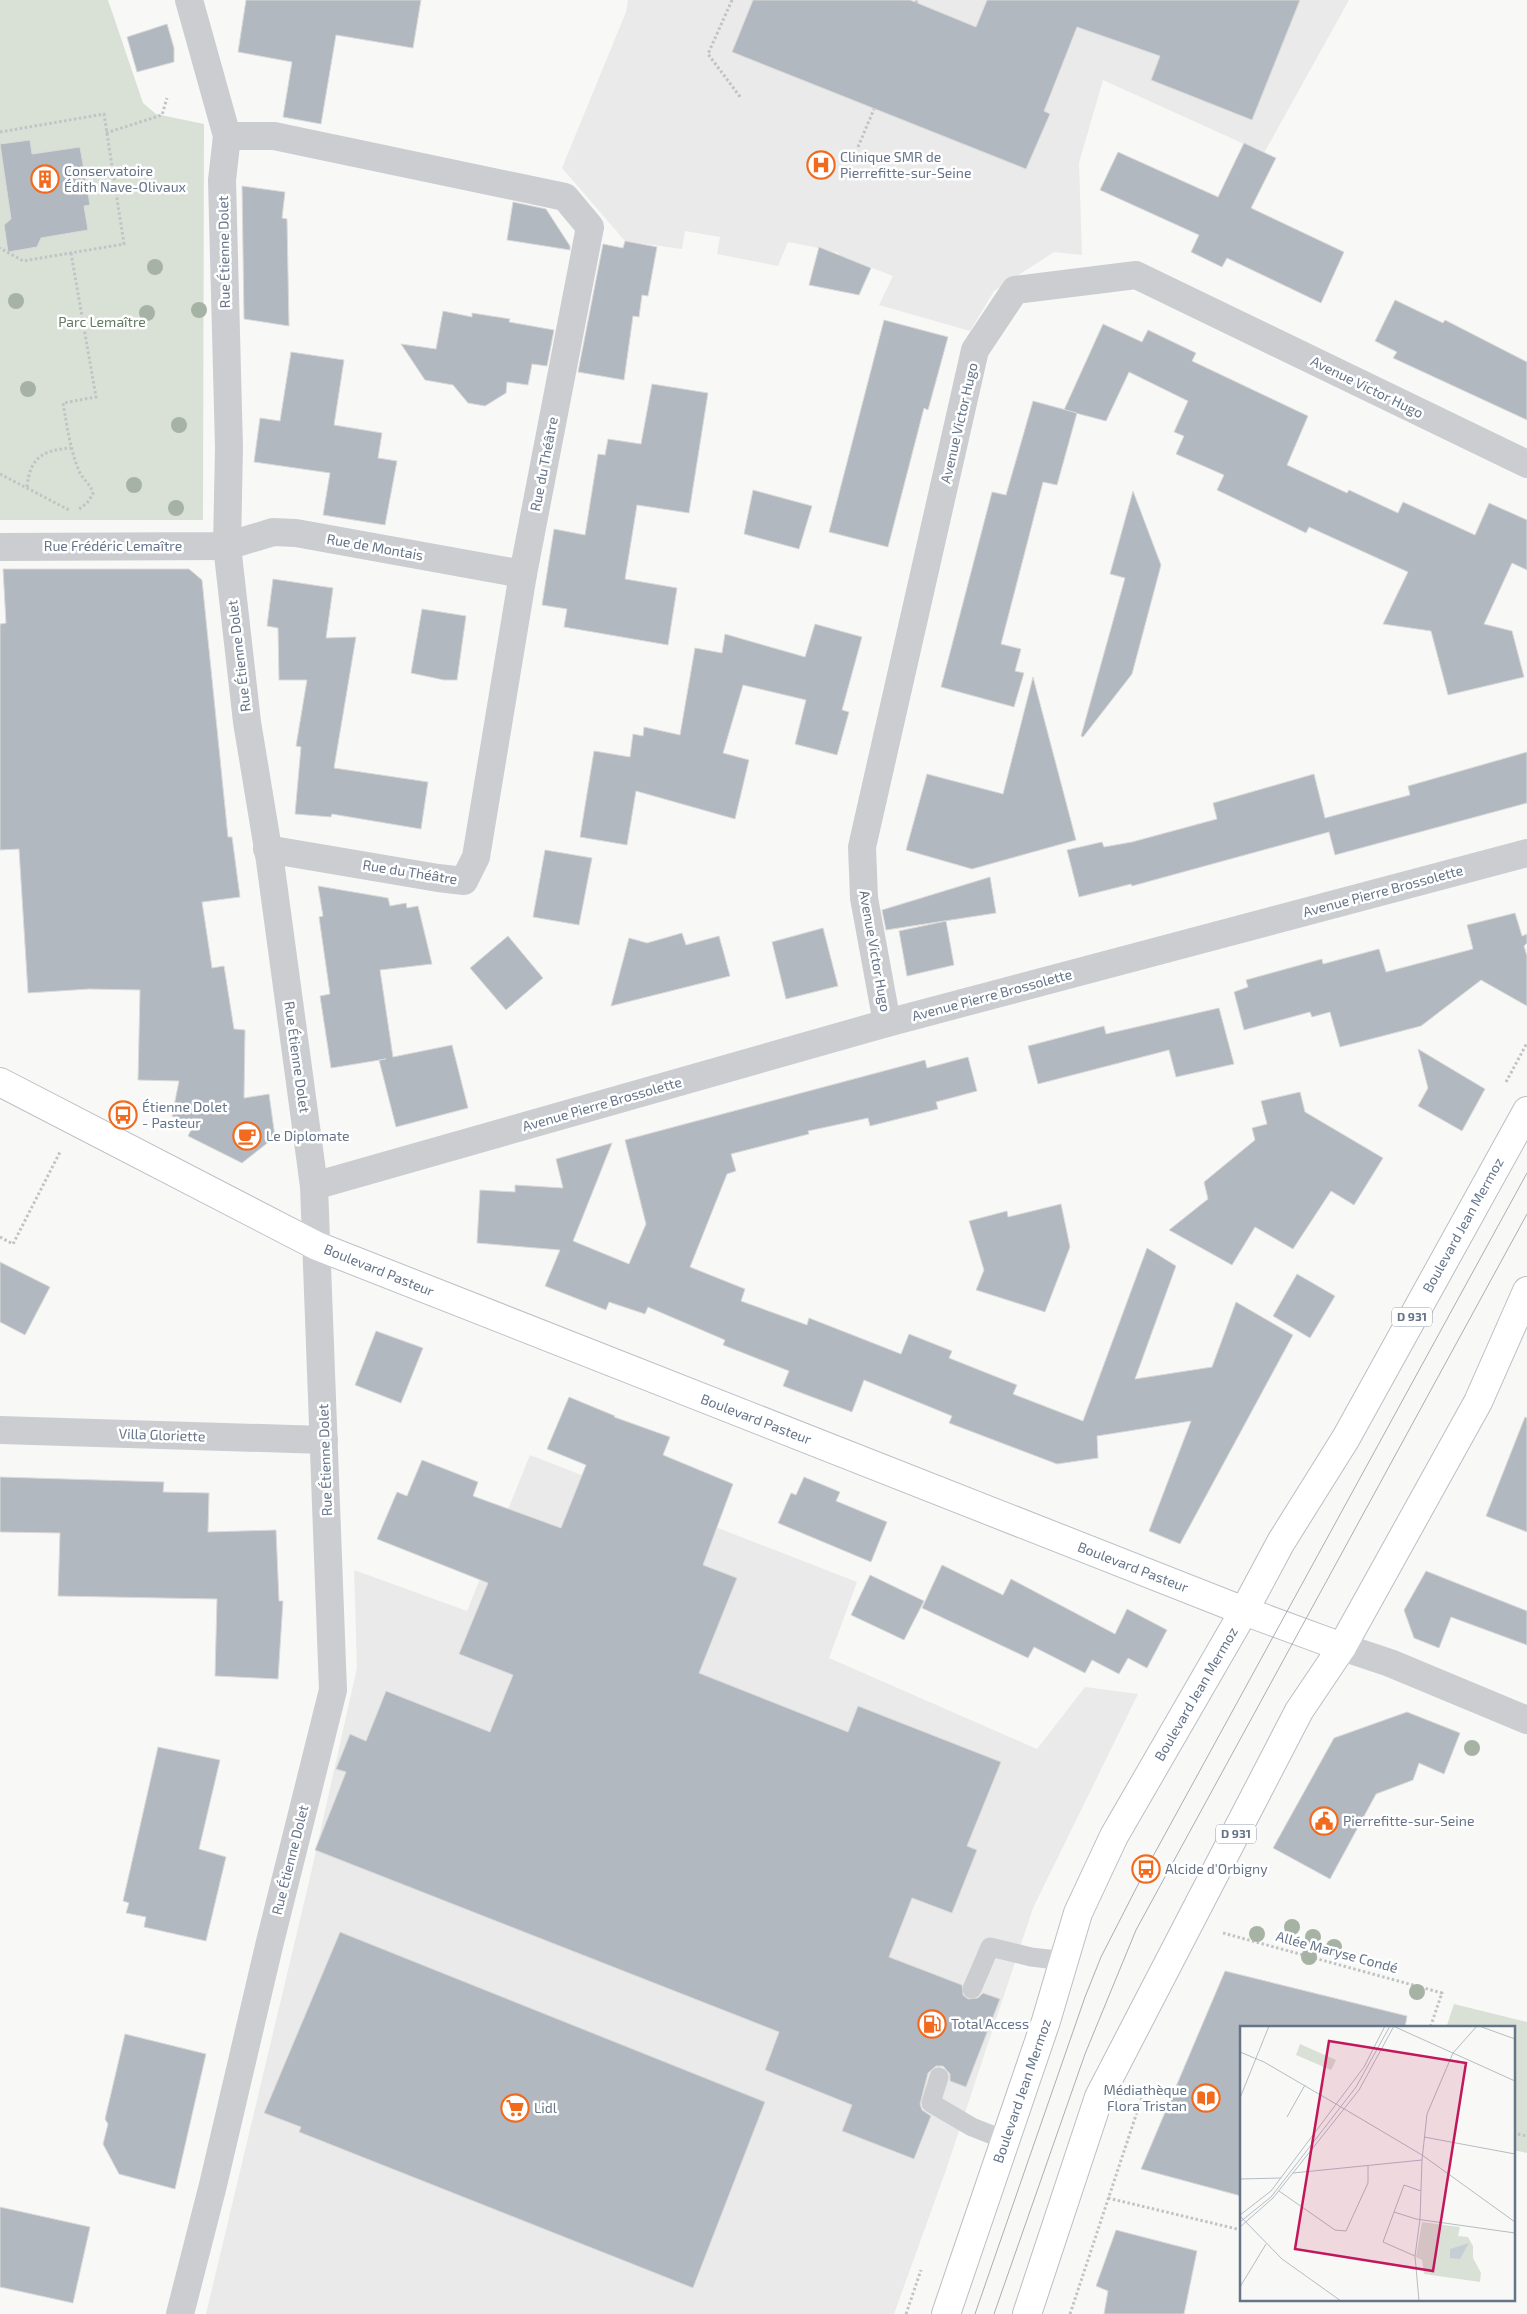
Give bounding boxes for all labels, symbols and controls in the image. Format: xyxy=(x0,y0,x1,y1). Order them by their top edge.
place label: Clinique SMR de Pierrefitte-sur-Seine xyxy=(840,148,971,181)
hospital icon: Clinique SMR de Pierrefitte-sur-Seine xyxy=(806,150,836,180)
place label: Conservatoire Édith Nave-Olivaux xyxy=(64,162,187,195)
building icon: Conservatoire Édith Nave-Olivaux xyxy=(30,164,60,194)
street label: Rue Étienne Dolet xyxy=(214,196,233,308)
park label: Parc Lemaître xyxy=(58,313,146,330)
street label: Avenue Victor Hugo xyxy=(1308,352,1426,421)
street label: Avenue Victor Hugo xyxy=(936,361,981,485)
street label: Rue du Théâtre xyxy=(526,415,561,513)
street label: Rue de Montais xyxy=(325,530,425,563)
street label: Rue Frédéric Lemaître xyxy=(44,537,182,554)
street label: Rue Étienne Dolet xyxy=(223,599,254,713)
street label: Rue du Théâtre xyxy=(361,856,459,887)
street label: Avenue Pierre Brossolette xyxy=(1301,861,1465,920)
street label: Avenue Victor Hugo xyxy=(856,889,895,1013)
street label: Avenue Pierre Brossolette xyxy=(910,965,1074,1024)
street label: Rue Étienne Dolet xyxy=(281,1000,314,1114)
street label: Avenue Pierre Brossolette xyxy=(520,1073,684,1134)
place label: Étienne Dolet - Pasteur xyxy=(142,1098,227,1131)
bus stop icon: Étienne Dolet - Pasteur xyxy=(108,1100,138,1130)
cafe icon: Le Diplomate xyxy=(232,1121,262,1151)
place label: Le Diplomate xyxy=(266,1127,350,1144)
street label: Boulevard Jean Mermoz xyxy=(1418,1154,1507,1295)
street label: Boulevard Pasteur xyxy=(322,1240,437,1300)
road number: D 931 xyxy=(1392,1308,1432,1326)
street label: Boulevard Pasteur xyxy=(698,1390,814,1448)
street label: Rue Étienne Dolet xyxy=(314,1403,335,1517)
street label: Villa Gloriette xyxy=(118,1424,206,1445)
street label: Boulevard Pasteur xyxy=(1075,1538,1191,1596)
street label: Boulevard Jean Mermoz xyxy=(1150,1624,1241,1764)
street label: Rue Étienne Dolet xyxy=(268,1803,311,1917)
public building icon: Pierrefitte-sur-Seine xyxy=(1309,1806,1339,1836)
place label: Pierrefitte-sur-Seine xyxy=(1343,1812,1474,1829)
road number: D 931 xyxy=(1216,1825,1256,1844)
bus stop icon: Alcide d'Orbigny xyxy=(1131,1854,1161,1884)
place label: Alcide d'Orbigny xyxy=(1165,1860,1268,1877)
street label: Allée Maryse Condé xyxy=(1274,1927,1400,1976)
fuel station icon: Total Access xyxy=(917,2009,947,2039)
place label: Total Access xyxy=(951,2015,1029,2032)
street label: Boulevard Jean Mermoz xyxy=(989,2016,1054,2165)
inset map xyxy=(1240,2026,1514,2302)
place label: Médiathèque Flora Tristan xyxy=(1104,2081,1187,2114)
library icon: Médiathèque Flora Tristan xyxy=(1191,2083,1221,2113)
supermarket icon: Lidl xyxy=(500,2093,530,2123)
place label: Lidl xyxy=(534,2099,558,2116)

